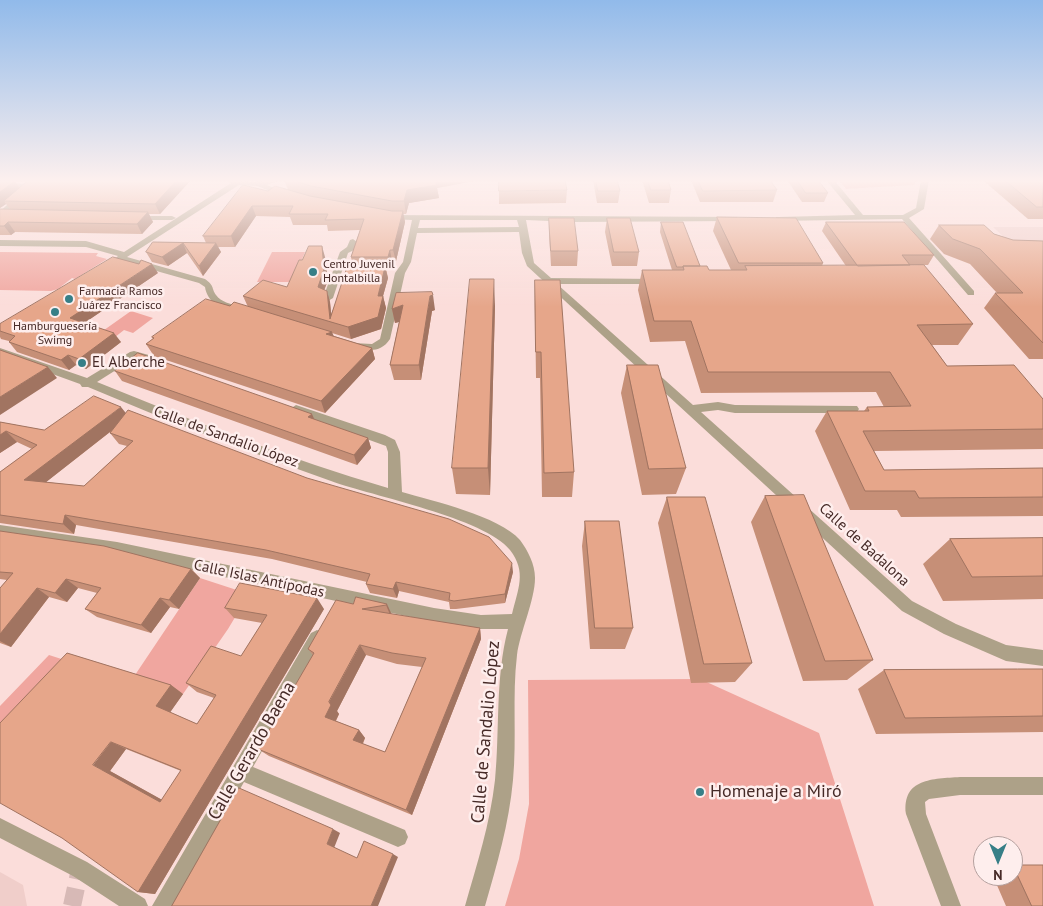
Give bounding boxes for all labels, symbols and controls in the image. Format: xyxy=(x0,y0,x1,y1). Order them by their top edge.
place label: Centro Juvenil Hontalbilla xyxy=(323,258,395,286)
marker: Centro Juvenil Hontalbilla xyxy=(307,266,319,278)
place label: Farmacia Ramos Juárez Francisco xyxy=(79,285,163,313)
marker: Farmacia Ramos Juárez Francisco xyxy=(63,293,75,305)
marker: Hamburguesería Swimg xyxy=(49,306,61,318)
place label: Hamburguesería Swimg xyxy=(13,320,97,348)
place label: El Alberche xyxy=(92,354,165,372)
marker: El Alberche xyxy=(76,357,88,369)
street label: Calle de Sandalio López xyxy=(151,402,301,472)
street label: Calle de Badalona xyxy=(815,500,913,590)
street label: Calle Islas Antípodas xyxy=(192,556,326,602)
street label: Calle de Sandalio López xyxy=(467,640,505,824)
street label: Calle Gerardo Baena xyxy=(204,678,300,824)
place label: Homenaje a Miró xyxy=(710,781,842,803)
marker: Homenaje a Miró xyxy=(694,786,706,798)
north arrow xyxy=(973,836,1023,886)
text: N xyxy=(993,866,1003,884)

